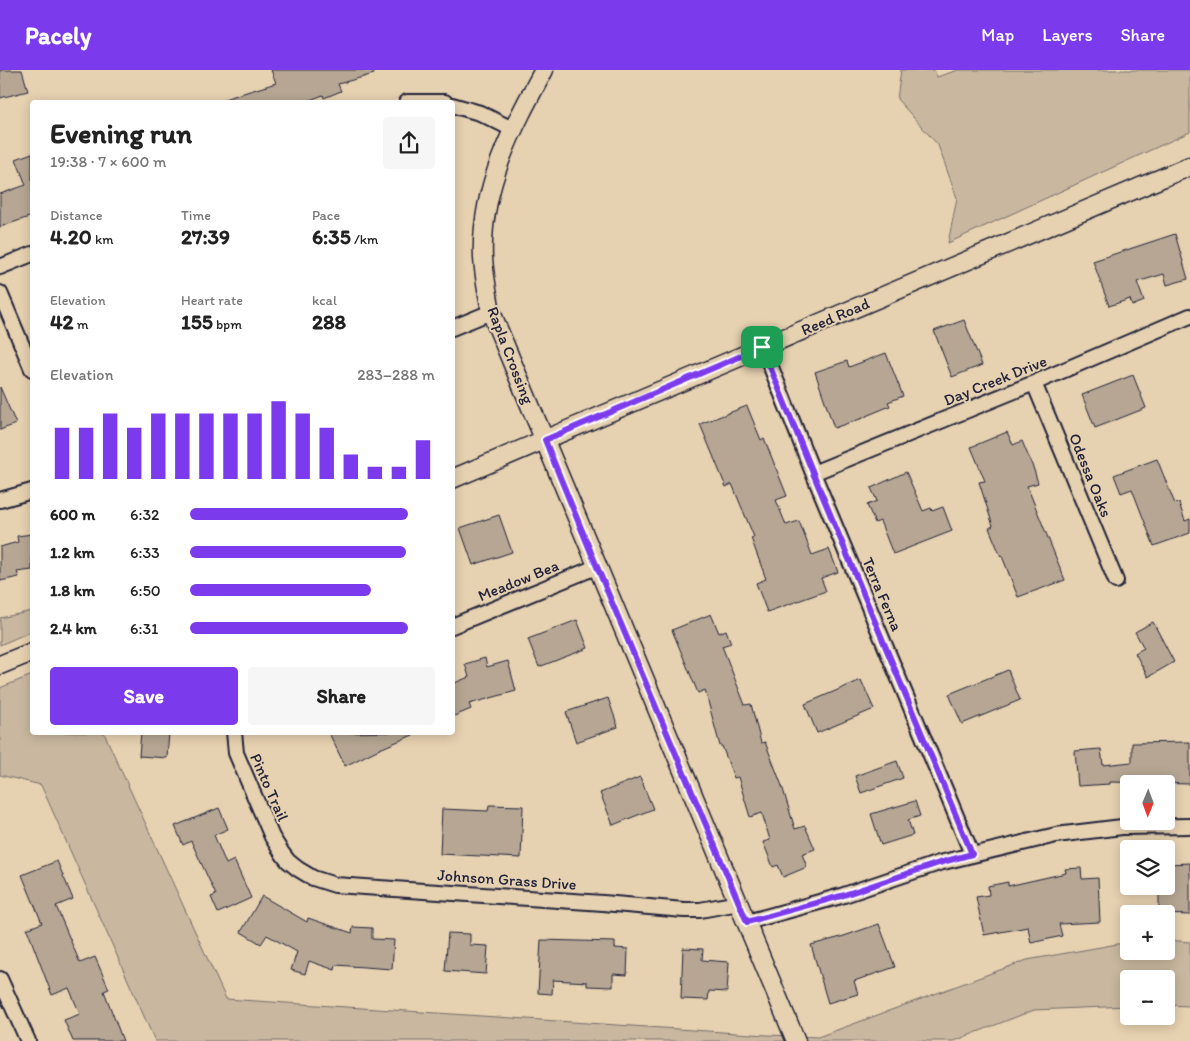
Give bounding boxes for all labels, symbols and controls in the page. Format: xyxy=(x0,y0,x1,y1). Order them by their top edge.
text: Pacely xyxy=(25,21,91,50)
text: Map xyxy=(981,24,1014,46)
text: Layers xyxy=(1042,24,1092,46)
text: Share xyxy=(1120,24,1165,46)
text: Evening run xyxy=(50,116,192,150)
button: share xyxy=(383,117,435,169)
text: 19:38 · 7 × 600 m xyxy=(50,152,166,171)
text: Distance xyxy=(50,207,102,224)
text: Time xyxy=(181,207,211,224)
text: Pace xyxy=(312,207,340,224)
text: 4.20 xyxy=(50,224,92,249)
text: 27:39 xyxy=(181,224,230,249)
text: 6:35 xyxy=(312,224,351,249)
text: km xyxy=(92,231,113,248)
text: /km xyxy=(351,231,378,248)
text: Elevation xyxy=(50,292,106,309)
text: Heart rate xyxy=(181,292,243,309)
text: kcal xyxy=(312,292,337,309)
street label: Reed Road xyxy=(798,293,873,339)
street label: Rapla Crossing xyxy=(483,304,538,407)
text: 42 xyxy=(50,309,74,334)
text: 155 xyxy=(181,309,213,334)
text: 288 xyxy=(312,309,346,334)
text: m xyxy=(74,316,89,333)
text: bpm xyxy=(213,316,242,333)
pin xyxy=(741,326,783,368)
icon: arrive xyxy=(748,333,776,361)
street label: Day Creek Drive xyxy=(941,351,1049,410)
text: Elevation xyxy=(50,365,114,384)
text: 283–288 m xyxy=(357,365,435,384)
street label: Odessa Oaks xyxy=(1065,430,1116,520)
text: 600 m xyxy=(50,505,95,524)
text: 6:32 xyxy=(130,505,160,524)
text: 1.2 km xyxy=(50,543,95,562)
text: 6:33 xyxy=(130,543,160,562)
street label: Terra Ferna xyxy=(858,554,907,635)
street label: Meadow Bea xyxy=(475,556,561,605)
text: 1.8 km xyxy=(50,581,95,600)
text: 6:50 xyxy=(130,581,161,600)
text: 2.4 km xyxy=(50,619,97,638)
text: 6:31 xyxy=(130,619,159,638)
button: Save xyxy=(50,667,238,725)
button: Share xyxy=(248,667,435,725)
street label: Pinto Trail xyxy=(246,750,293,824)
north arrow xyxy=(1120,775,1175,830)
map controls xyxy=(1120,775,1175,1025)
button: layers xyxy=(1120,840,1175,895)
street label: Johnson Grass Drive xyxy=(437,865,577,894)
button: + xyxy=(1120,905,1175,960)
button: − xyxy=(1120,970,1175,1025)

